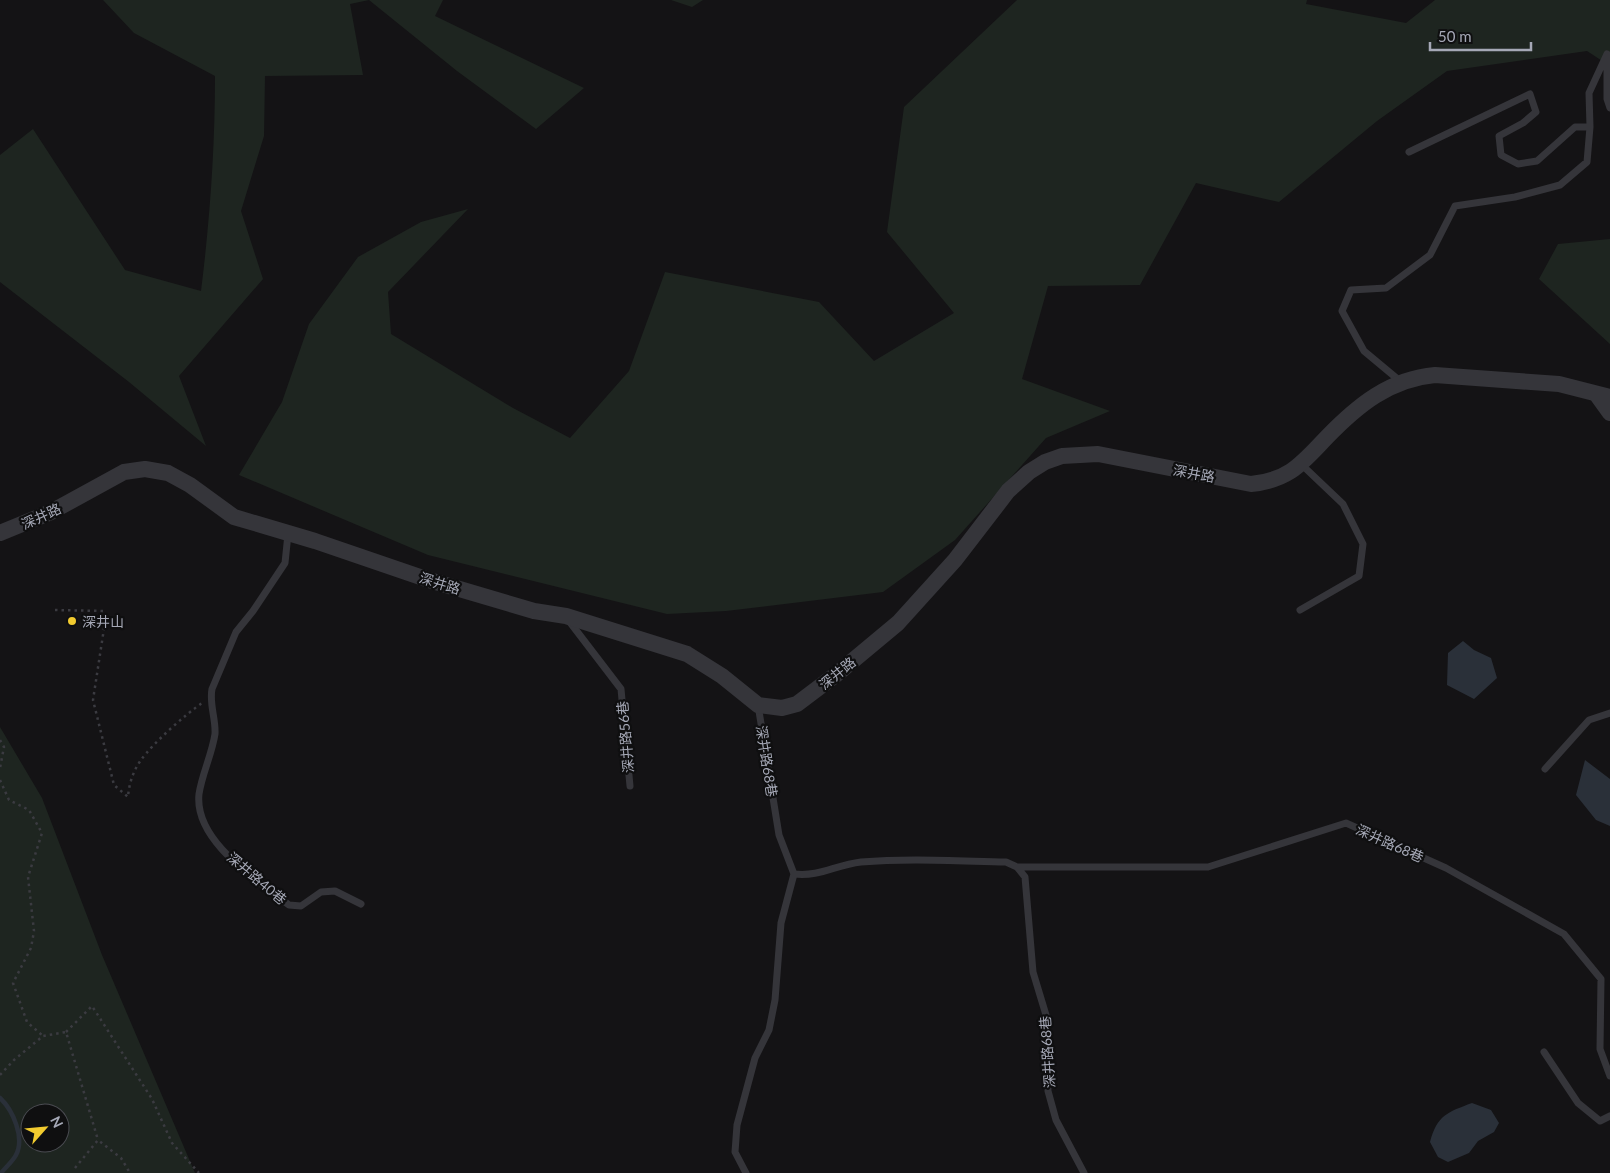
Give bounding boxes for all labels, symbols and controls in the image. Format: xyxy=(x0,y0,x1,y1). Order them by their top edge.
scale bar xyxy=(1430,20,1531,52)
text: 50 m xyxy=(1438,27,1472,45)
street label: 深井路 xyxy=(1172,461,1216,485)
street label: 深井路 xyxy=(18,499,64,533)
street label: 深井路 xyxy=(417,569,463,597)
place label: 深井山 xyxy=(82,613,124,630)
marker: 深井山 xyxy=(66,615,78,627)
street label: 深井路 xyxy=(815,653,859,693)
street label: 深井路56巷 xyxy=(613,700,637,774)
street label: 深井路68巷 xyxy=(753,724,781,798)
street label: 深井路68巷 xyxy=(1354,821,1426,865)
street label: 深井路40巷 xyxy=(224,848,290,908)
street label: 深井路68巷 xyxy=(1036,1015,1058,1089)
north arrow xyxy=(20,1103,70,1153)
text: N xyxy=(47,1113,67,1131)

